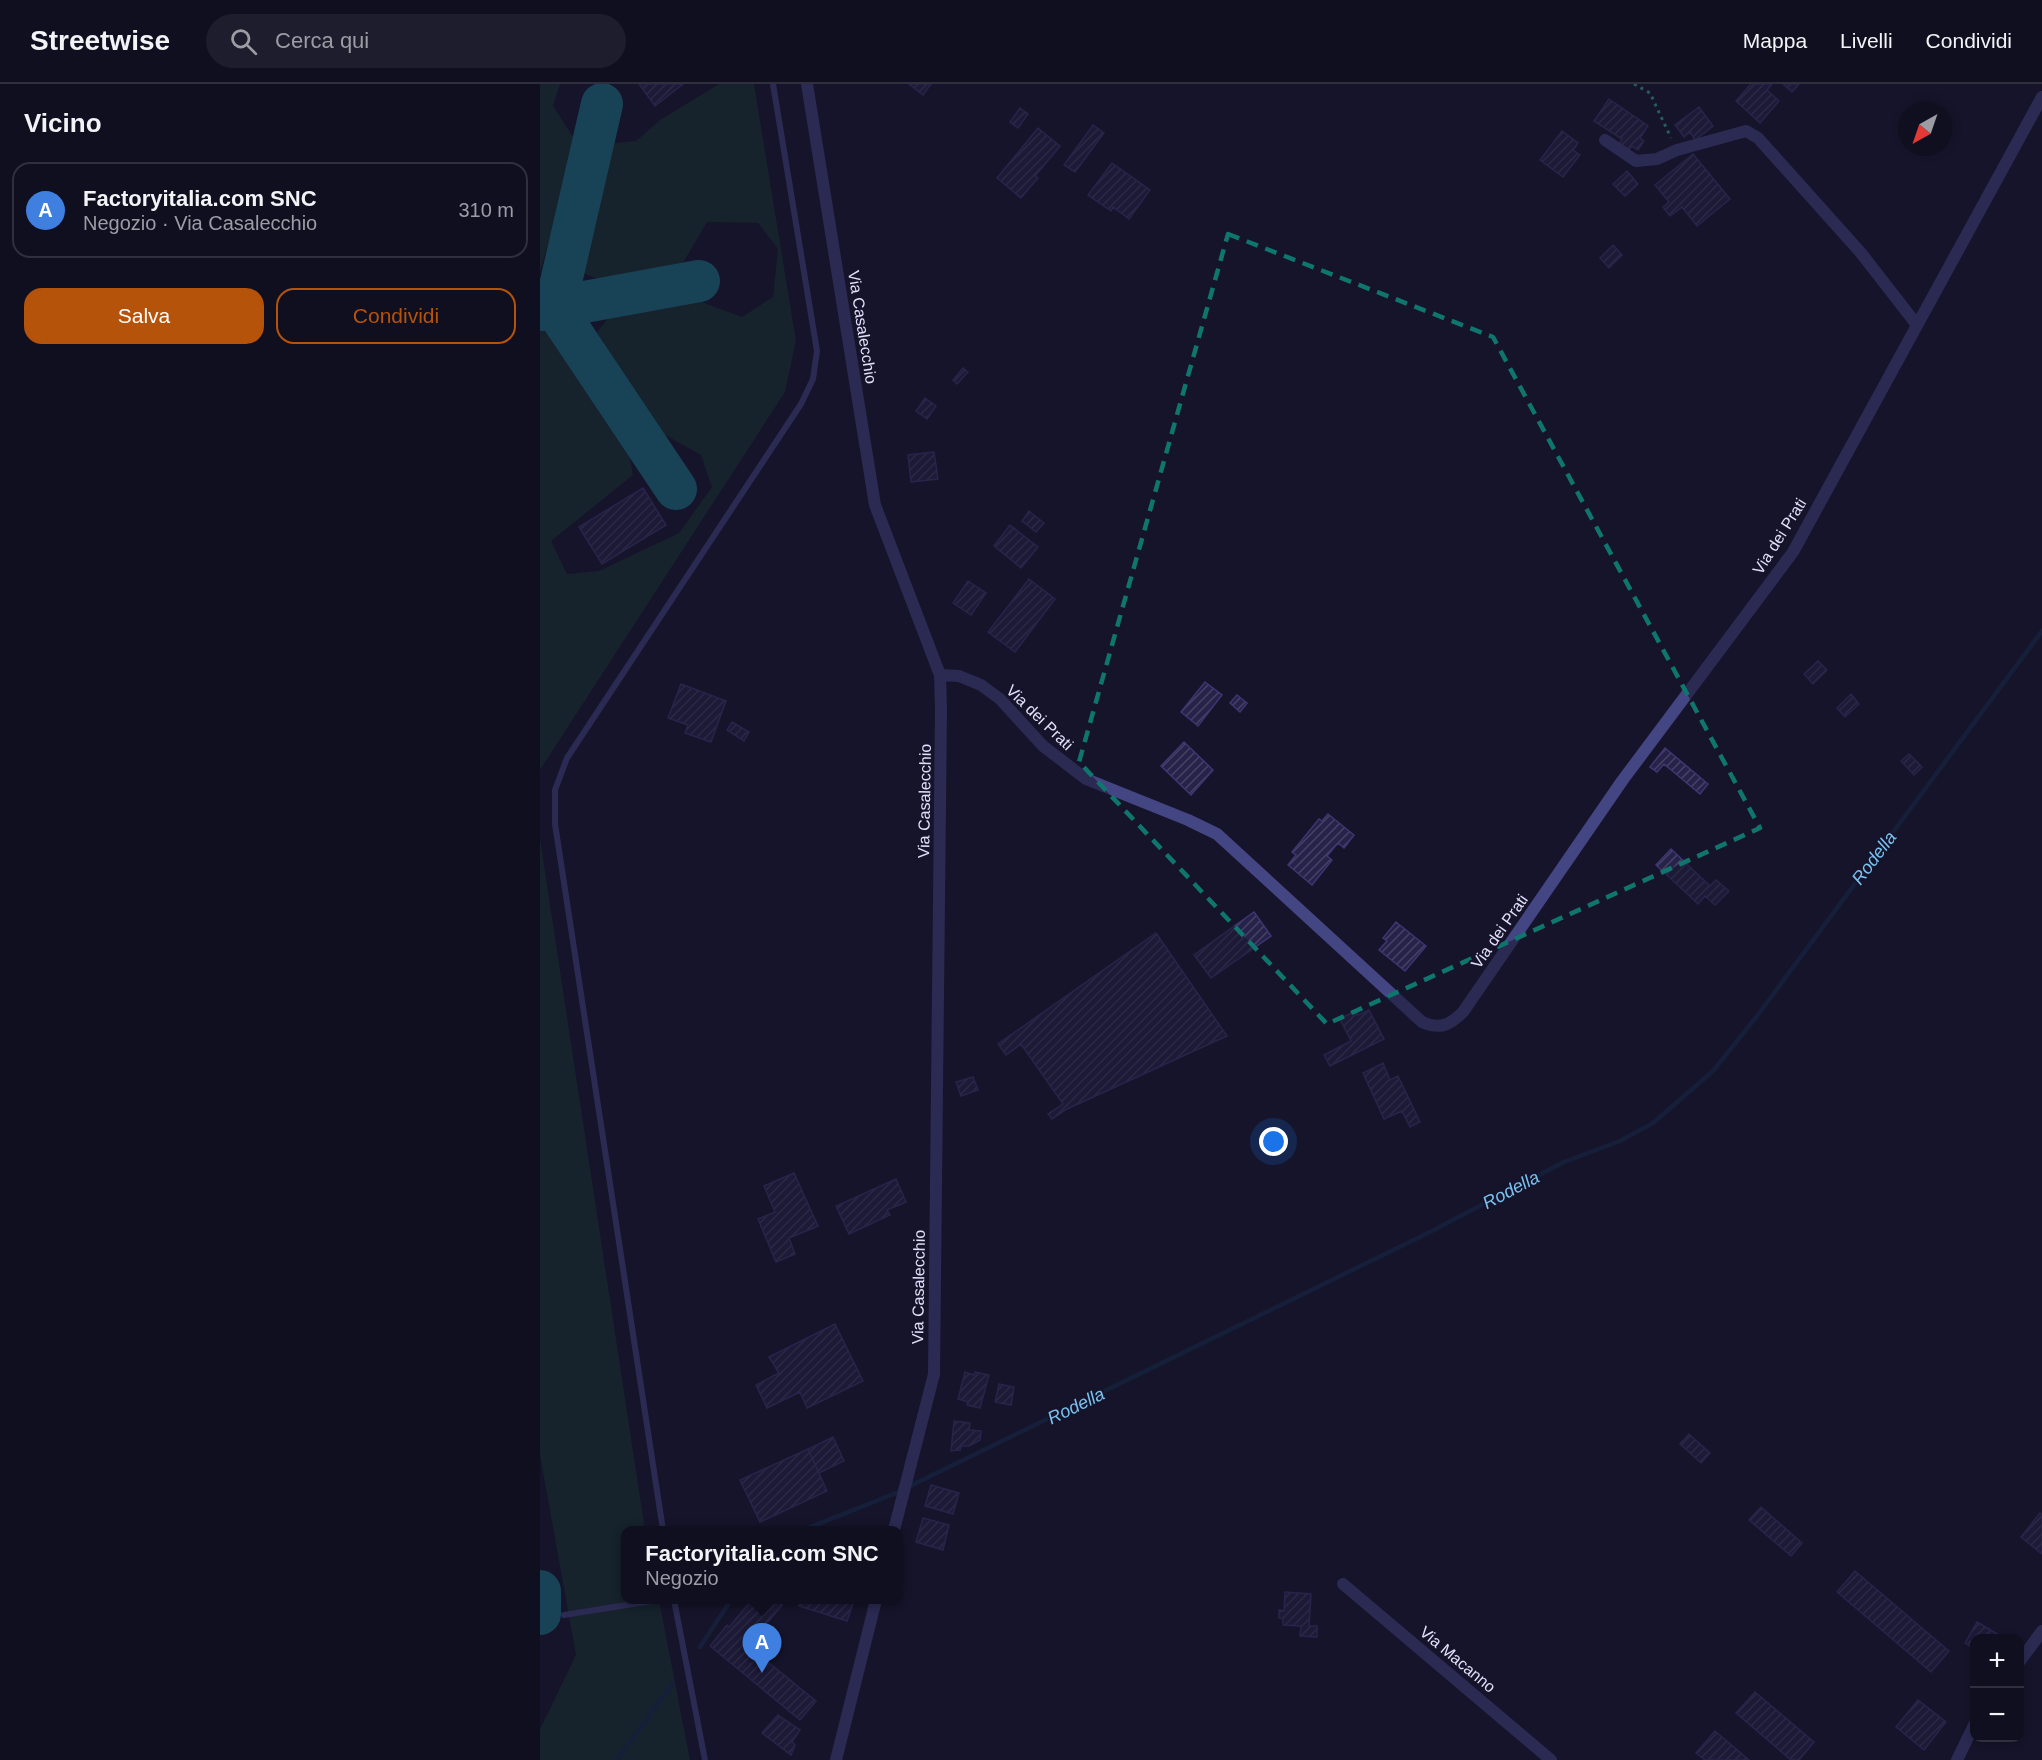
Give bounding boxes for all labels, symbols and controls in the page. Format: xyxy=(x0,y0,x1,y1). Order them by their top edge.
search box xyxy=(206,14,626,68)
text: Streetwise xyxy=(30,25,170,56)
icon: search xyxy=(227,25,260,58)
text: Cerca qui xyxy=(275,28,369,53)
text: Mappa xyxy=(1743,29,1807,52)
text: Livelli xyxy=(1840,29,1893,52)
text: Condividi xyxy=(1926,29,2012,52)
north arrow xyxy=(1898,102,1952,156)
text: Vicino xyxy=(24,108,102,138)
text: Factoryitalia.com SNC xyxy=(83,186,317,211)
text: A xyxy=(38,199,53,221)
text: 310 m xyxy=(458,199,514,221)
text: Negozio · Via Casalecchio xyxy=(83,212,317,234)
street label: Via Casalecchio xyxy=(845,269,880,385)
button: Salva xyxy=(24,288,264,344)
button: Condividi xyxy=(276,288,516,344)
street label: Via dei Prati xyxy=(1749,495,1809,577)
street label: Via dei Prati xyxy=(1003,681,1076,753)
street label: Via Casalecchio xyxy=(915,744,934,858)
water label: Rodella xyxy=(1848,828,1900,888)
street label: Via dei Prati xyxy=(1468,891,1531,971)
your location xyxy=(1259,1127,1288,1156)
water label: Rodella xyxy=(1479,1167,1543,1213)
street label: Via Casalecchio xyxy=(909,1230,928,1344)
water label: Rodella xyxy=(1044,1384,1108,1428)
popup xyxy=(621,1526,903,1604)
text: Factoryitalia.com SNC xyxy=(645,1541,879,1566)
text: Negozio xyxy=(645,1567,719,1589)
street label: Via Macanno xyxy=(1417,1623,1499,1696)
pin: A xyxy=(742,1624,782,1673)
map controls xyxy=(1970,1634,2024,1742)
button: + xyxy=(1970,1634,2024,1688)
button: − xyxy=(1970,1688,2024,1742)

